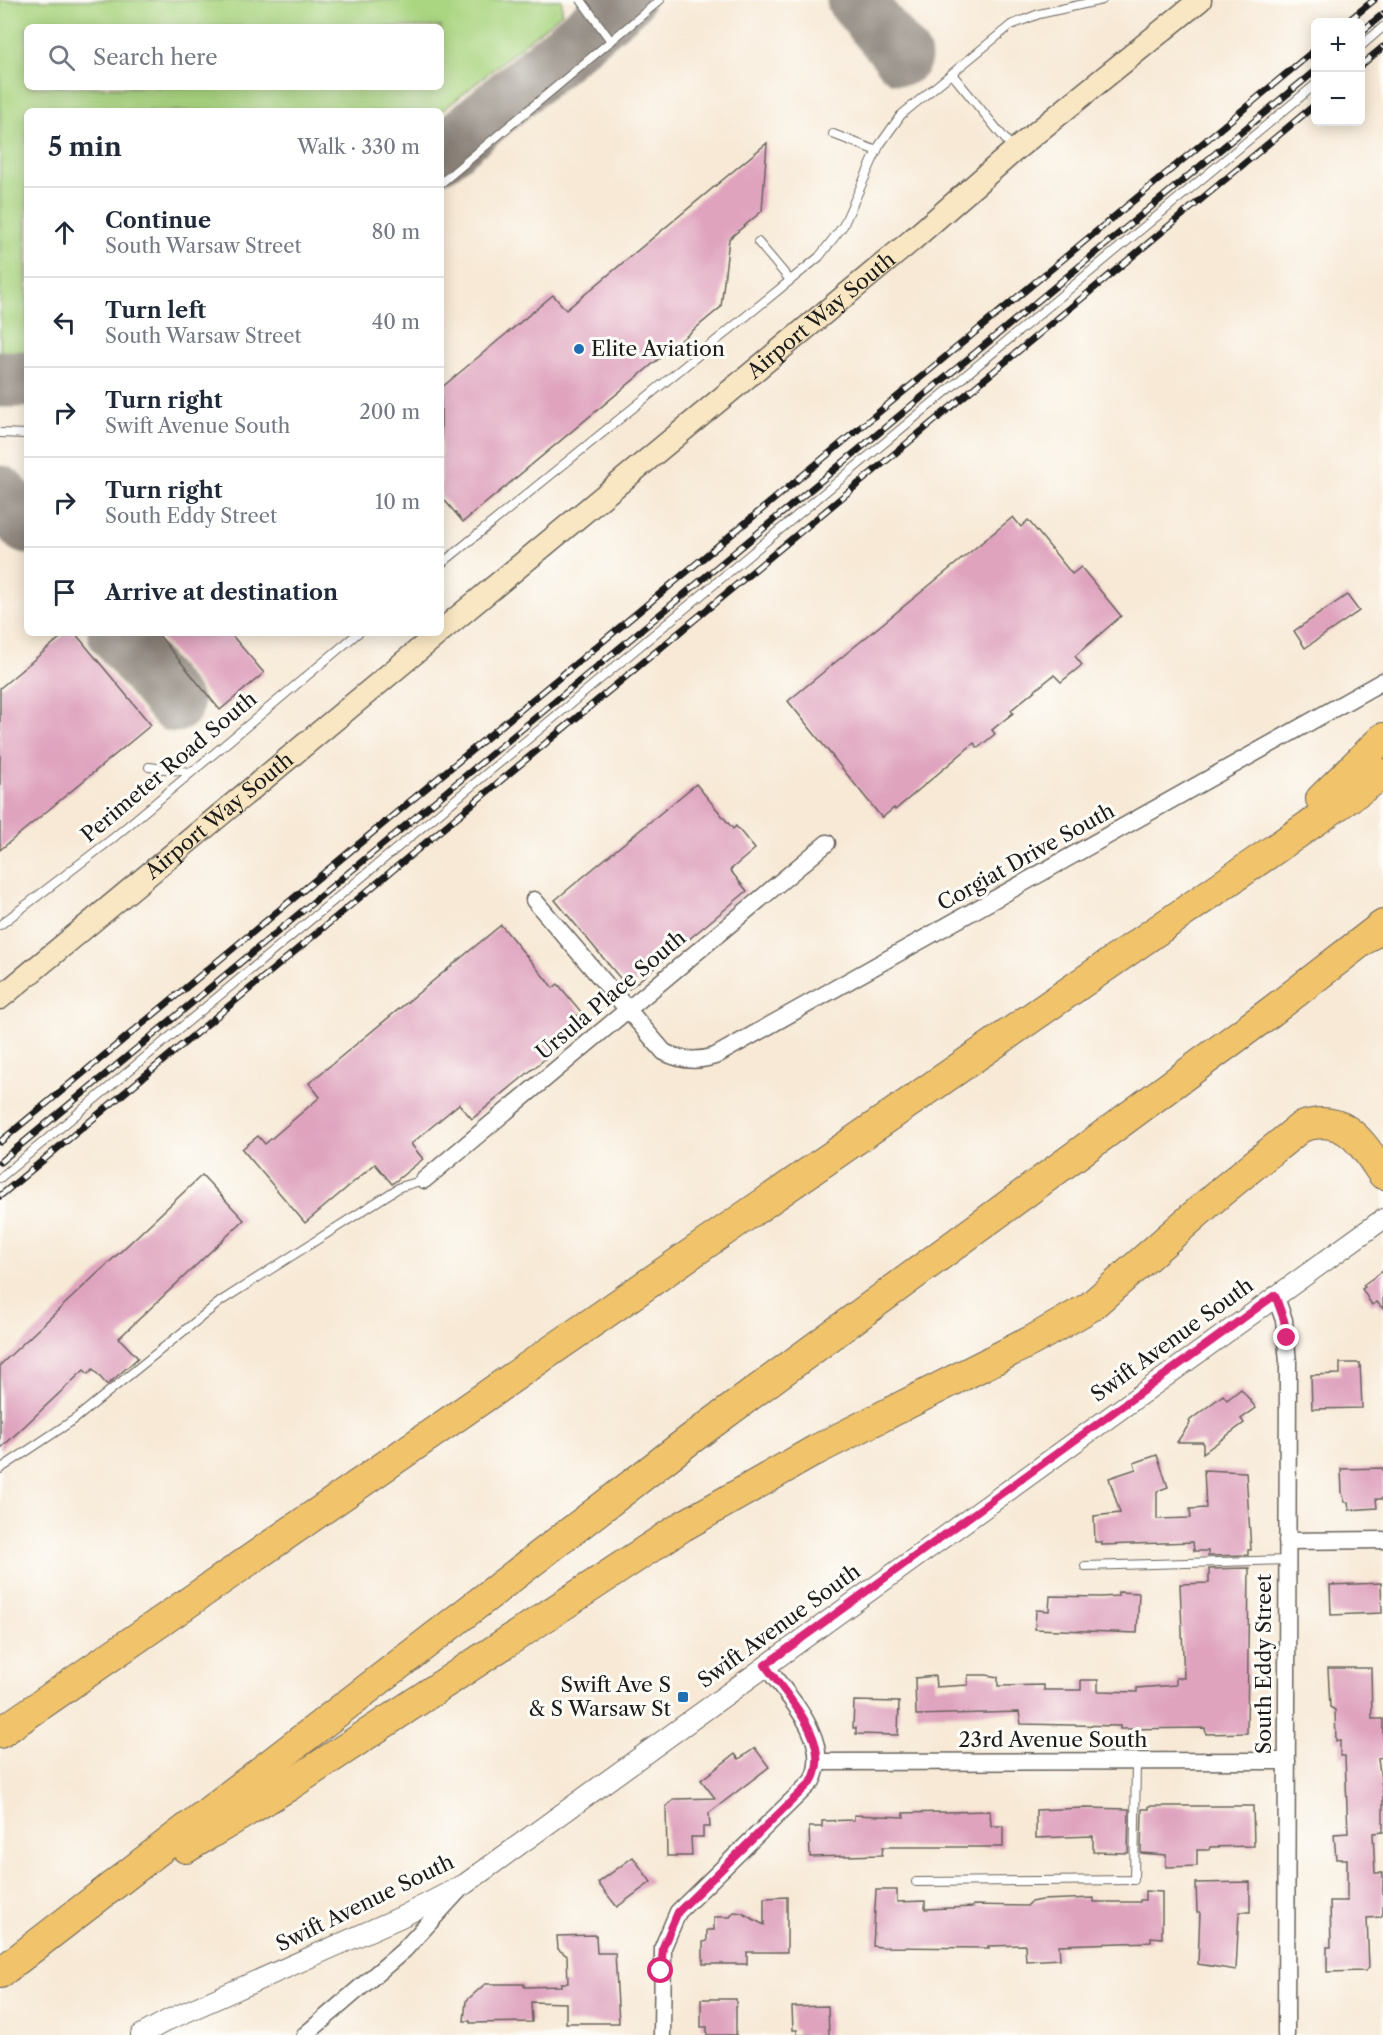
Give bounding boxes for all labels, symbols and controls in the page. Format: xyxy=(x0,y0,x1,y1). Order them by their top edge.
map controls xyxy=(1311,18,1365,126)
button: + xyxy=(1311,18,1365,72)
search box xyxy=(24,24,444,90)
icon: search xyxy=(45,41,78,74)
text: Search here xyxy=(93,44,218,71)
button: − xyxy=(1311,72,1365,126)
text: 5 min xyxy=(48,131,122,163)
text: Walk · 330 m xyxy=(297,135,420,159)
text: Continue xyxy=(105,207,211,234)
icon: ahead xyxy=(48,216,81,249)
text: 80 m xyxy=(372,220,420,244)
text: South Warsaw Street xyxy=(105,234,301,258)
street label: Airport Way South xyxy=(741,246,900,385)
text: Turn left xyxy=(105,297,206,324)
icon: left xyxy=(48,306,81,339)
text: 40 m xyxy=(372,310,420,334)
text: South Warsaw Street xyxy=(105,324,301,348)
place label: Elite Aviation xyxy=(591,336,725,361)
marker: Elite Aviation xyxy=(572,342,586,356)
text: Turn right xyxy=(105,387,223,414)
icon: right xyxy=(48,396,81,429)
text: 200 m xyxy=(359,400,420,424)
text: Swift Avenue South xyxy=(105,414,290,438)
text: Turn right xyxy=(105,477,223,504)
icon: right xyxy=(48,486,81,519)
text: 10 m xyxy=(375,490,420,514)
text: South Eddy Street xyxy=(105,504,277,528)
icon: arrive xyxy=(48,576,81,609)
text: Arrive at destination xyxy=(105,579,338,606)
street label: Perimeter Road South xyxy=(76,686,261,847)
street label: Airport Way South xyxy=(139,747,298,885)
street label: Corgiat Drive South xyxy=(933,798,1119,916)
street label: Ursula Place South xyxy=(531,925,691,1065)
street label: Swift Avenue South xyxy=(1086,1272,1258,1407)
route end xyxy=(1273,1324,1299,1350)
street label: Swift Avenue South xyxy=(693,1558,865,1693)
street label: South Eddy Street xyxy=(1251,1573,1276,1754)
place label: Swift Ave S & S Warsaw St xyxy=(528,1672,672,1721)
marker: Swift Ave S & S Warsaw St xyxy=(676,1690,690,1704)
street label: 23rd Avenue South xyxy=(959,1727,1147,1752)
street label: Swift Avenue South xyxy=(272,1849,458,1956)
route start xyxy=(647,1957,673,1983)

